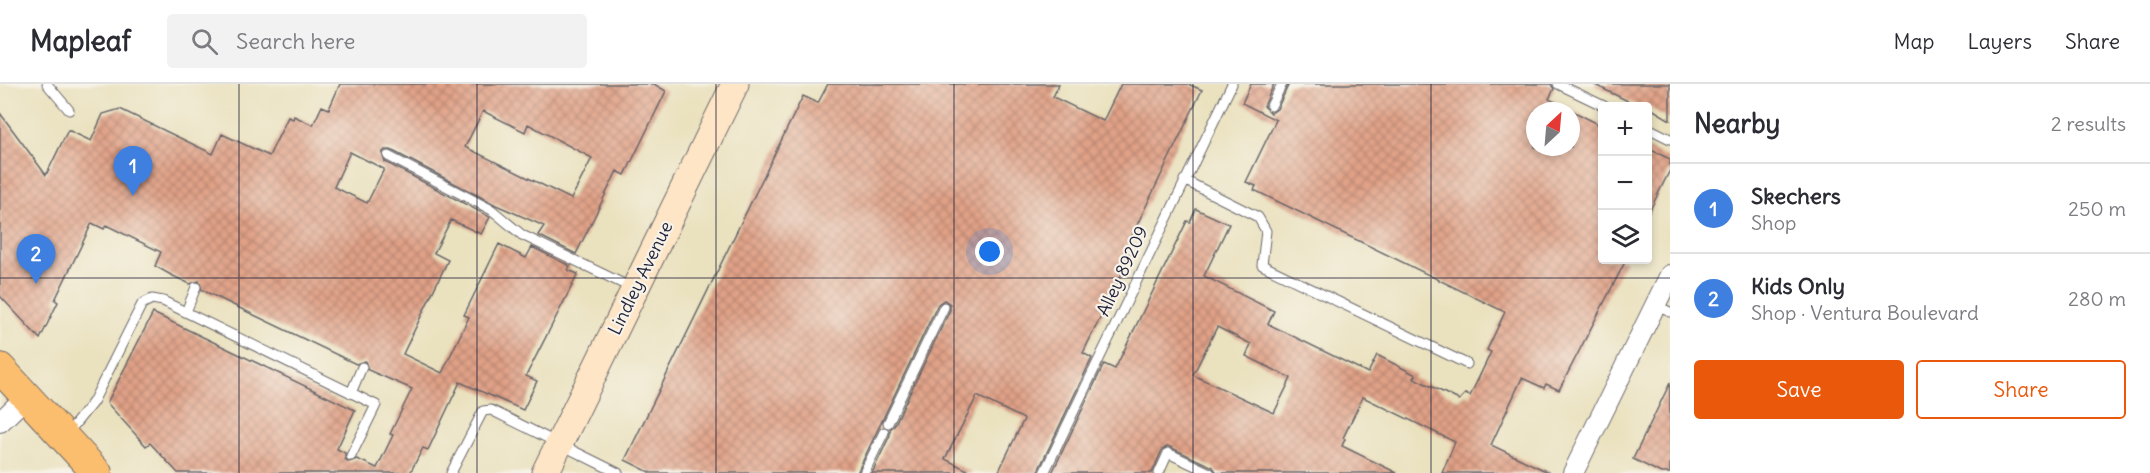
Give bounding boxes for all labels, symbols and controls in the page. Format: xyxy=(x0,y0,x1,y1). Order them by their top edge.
search box xyxy=(167,14,587,68)
text: Mapleaf xyxy=(30,23,131,59)
icon: search xyxy=(188,25,221,58)
text: Search here xyxy=(236,27,355,55)
text: Map xyxy=(1894,28,1934,55)
text: Layers xyxy=(1967,28,2032,55)
text: Share xyxy=(2065,28,2120,55)
north arrow xyxy=(1526,102,1580,156)
map controls xyxy=(1598,102,1652,264)
button: + xyxy=(1598,102,1652,156)
text: Nearby xyxy=(1694,107,1780,140)
text: 2 results xyxy=(2051,111,2126,136)
pin: 1 xyxy=(114,147,152,196)
button: − xyxy=(1598,156,1652,210)
text: Skechers xyxy=(1751,182,1841,210)
text: 1 xyxy=(1710,196,1717,221)
text: 250 m xyxy=(2068,196,2126,221)
button: layers xyxy=(1598,210,1652,264)
text: Shop xyxy=(1751,210,1796,235)
street label: Lindley Avenue xyxy=(603,217,677,339)
street label: Alley 89209 xyxy=(1091,222,1153,320)
pin: 2 xyxy=(16,234,56,284)
your location xyxy=(975,237,1004,266)
text: Kids Only xyxy=(1751,272,1845,300)
text: 2 xyxy=(1708,286,1719,311)
text: 280 m xyxy=(2068,286,2126,311)
text: Shop · Ventura Boulevard xyxy=(1751,300,1979,325)
button: Save xyxy=(1694,360,1904,419)
button: Share xyxy=(1916,360,2126,419)

